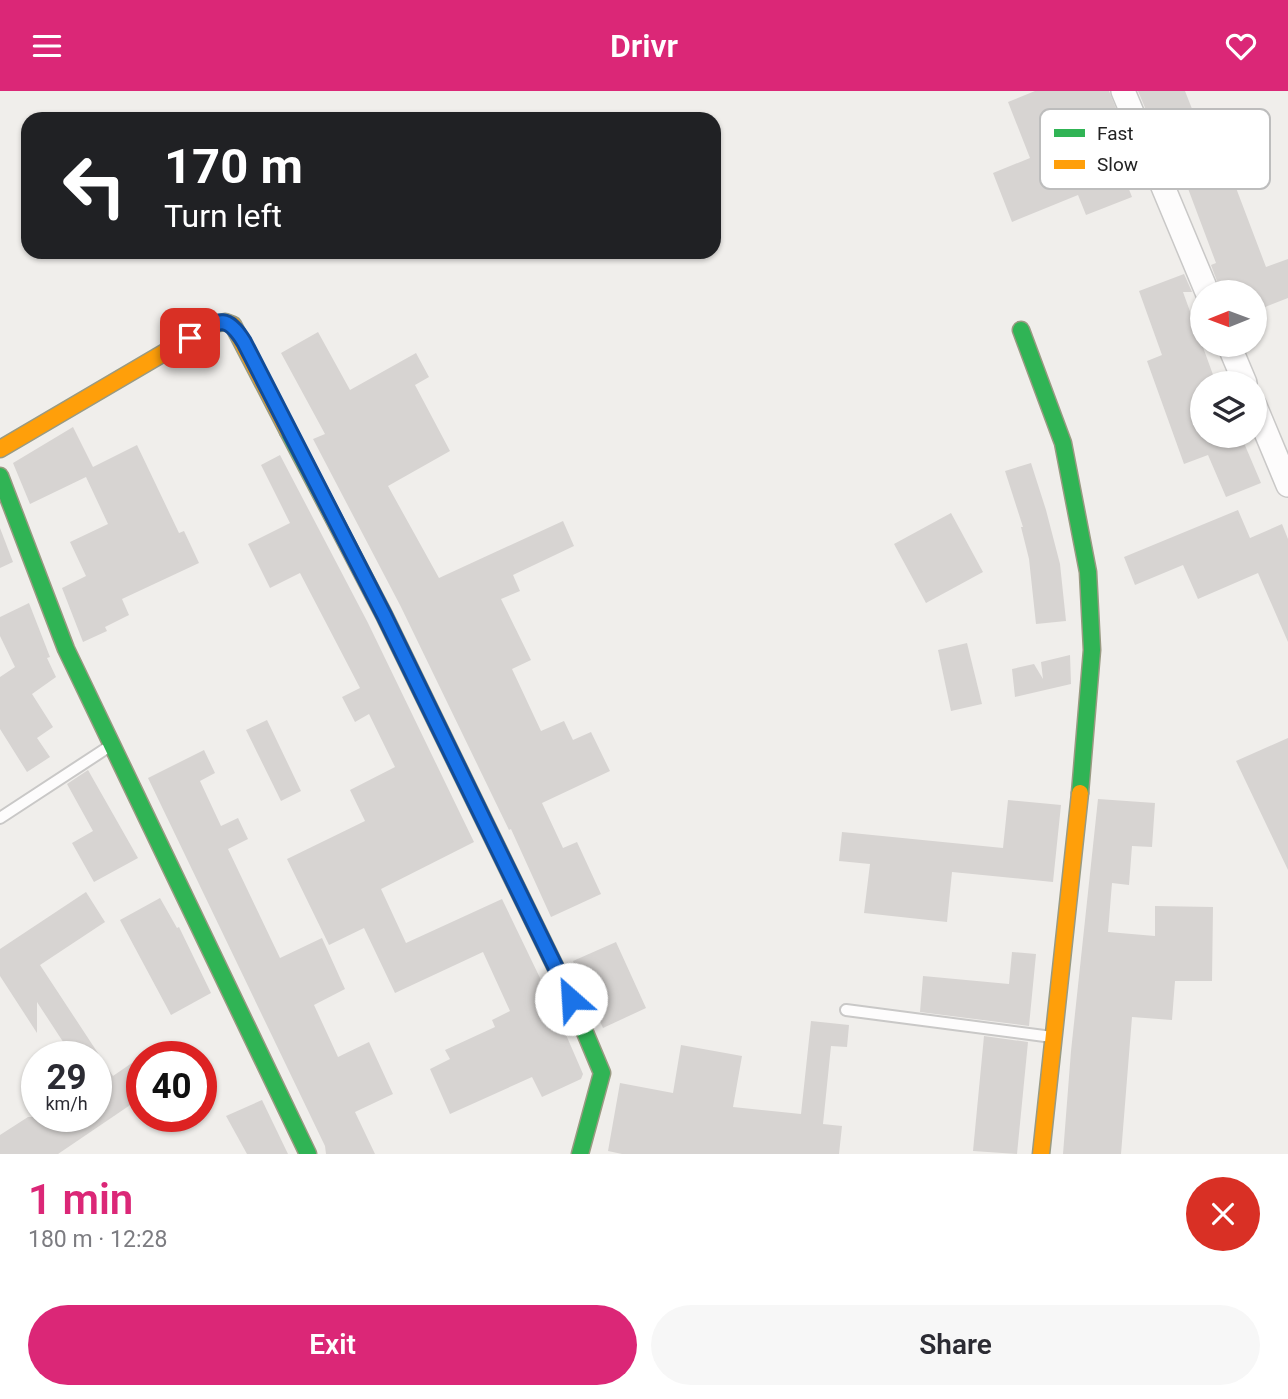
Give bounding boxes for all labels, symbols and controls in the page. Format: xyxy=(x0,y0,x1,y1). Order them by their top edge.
icon: menu xyxy=(28,27,66,65)
text: Drivr xyxy=(610,27,678,65)
icon: heart xyxy=(1222,27,1260,65)
legend xyxy=(1040,109,1270,189)
text: Fast xyxy=(1097,122,1134,145)
text: 170 m xyxy=(164,138,303,195)
icon: left xyxy=(49,140,140,231)
text: Slow xyxy=(1097,153,1138,176)
text: Turn left xyxy=(164,197,282,235)
north arrow xyxy=(1190,280,1267,357)
map controls xyxy=(1190,280,1267,448)
pin xyxy=(160,308,220,368)
icon: arrive xyxy=(171,319,209,357)
button: layers xyxy=(1190,371,1267,448)
position arrow xyxy=(534,962,608,1036)
speed limit sign: 40 xyxy=(126,1041,217,1132)
text: 29 xyxy=(46,1057,87,1098)
text: km/h xyxy=(45,1093,88,1114)
text: 1 min xyxy=(28,1175,133,1224)
button: close xyxy=(1186,1177,1260,1251)
text: 180 m · 12:28 xyxy=(28,1226,167,1253)
button: Exit xyxy=(28,1305,637,1385)
button: Share xyxy=(651,1305,1260,1385)

